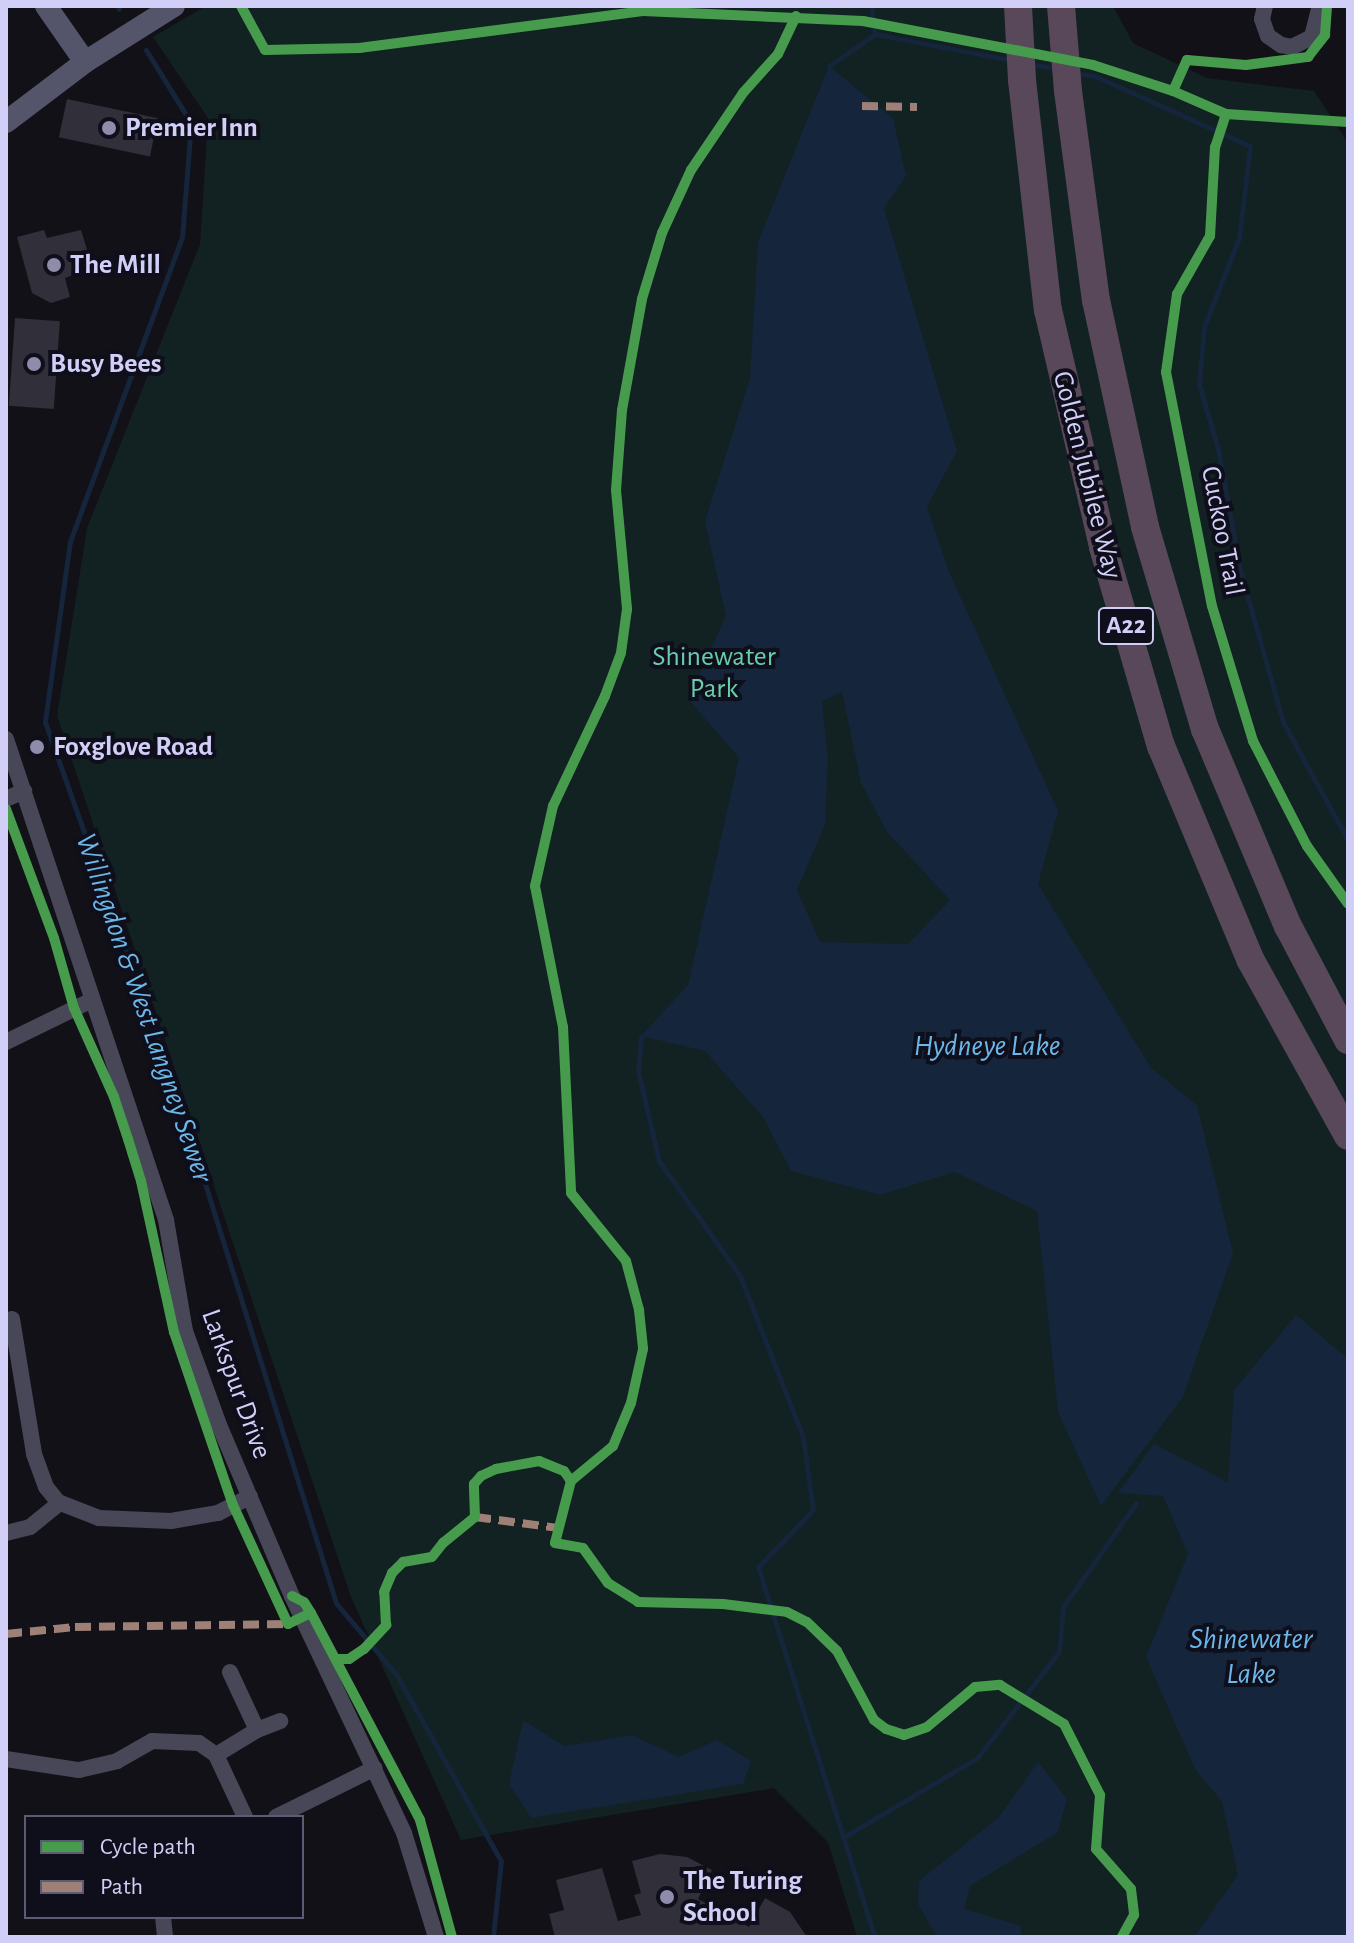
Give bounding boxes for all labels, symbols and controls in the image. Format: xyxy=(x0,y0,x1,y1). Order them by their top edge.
place label: Premier Inn xyxy=(125,111,258,145)
marker: Premier Inn xyxy=(100,119,118,137)
place label: The Mill xyxy=(70,248,161,282)
marker: The Mill xyxy=(45,256,63,274)
place label: Busy Bees xyxy=(50,347,162,381)
marker: Busy Bees xyxy=(25,355,43,373)
street label: Golden Jubilee Way xyxy=(1045,368,1129,582)
street label: Cuckoo Trail xyxy=(1193,464,1251,598)
road number: A22 xyxy=(1096,604,1156,648)
park label: Shinewater Park xyxy=(652,640,776,706)
place label: Foxglove Road xyxy=(53,730,213,764)
marker: Foxglove Road xyxy=(28,738,46,756)
water label: Willingdon & West Langney Sewer xyxy=(67,829,221,1187)
water label: Hydneye Lake xyxy=(914,1028,1060,1064)
street label: Larkspur Drive xyxy=(193,1305,279,1463)
water label: Shinewater Lake xyxy=(1189,1621,1313,1692)
legend xyxy=(24,1815,304,1919)
text: Cycle path xyxy=(100,1835,196,1859)
place label: The Turing School xyxy=(683,1864,802,1930)
text: Path xyxy=(100,1875,143,1899)
marker: The Turing School xyxy=(658,1888,676,1906)

